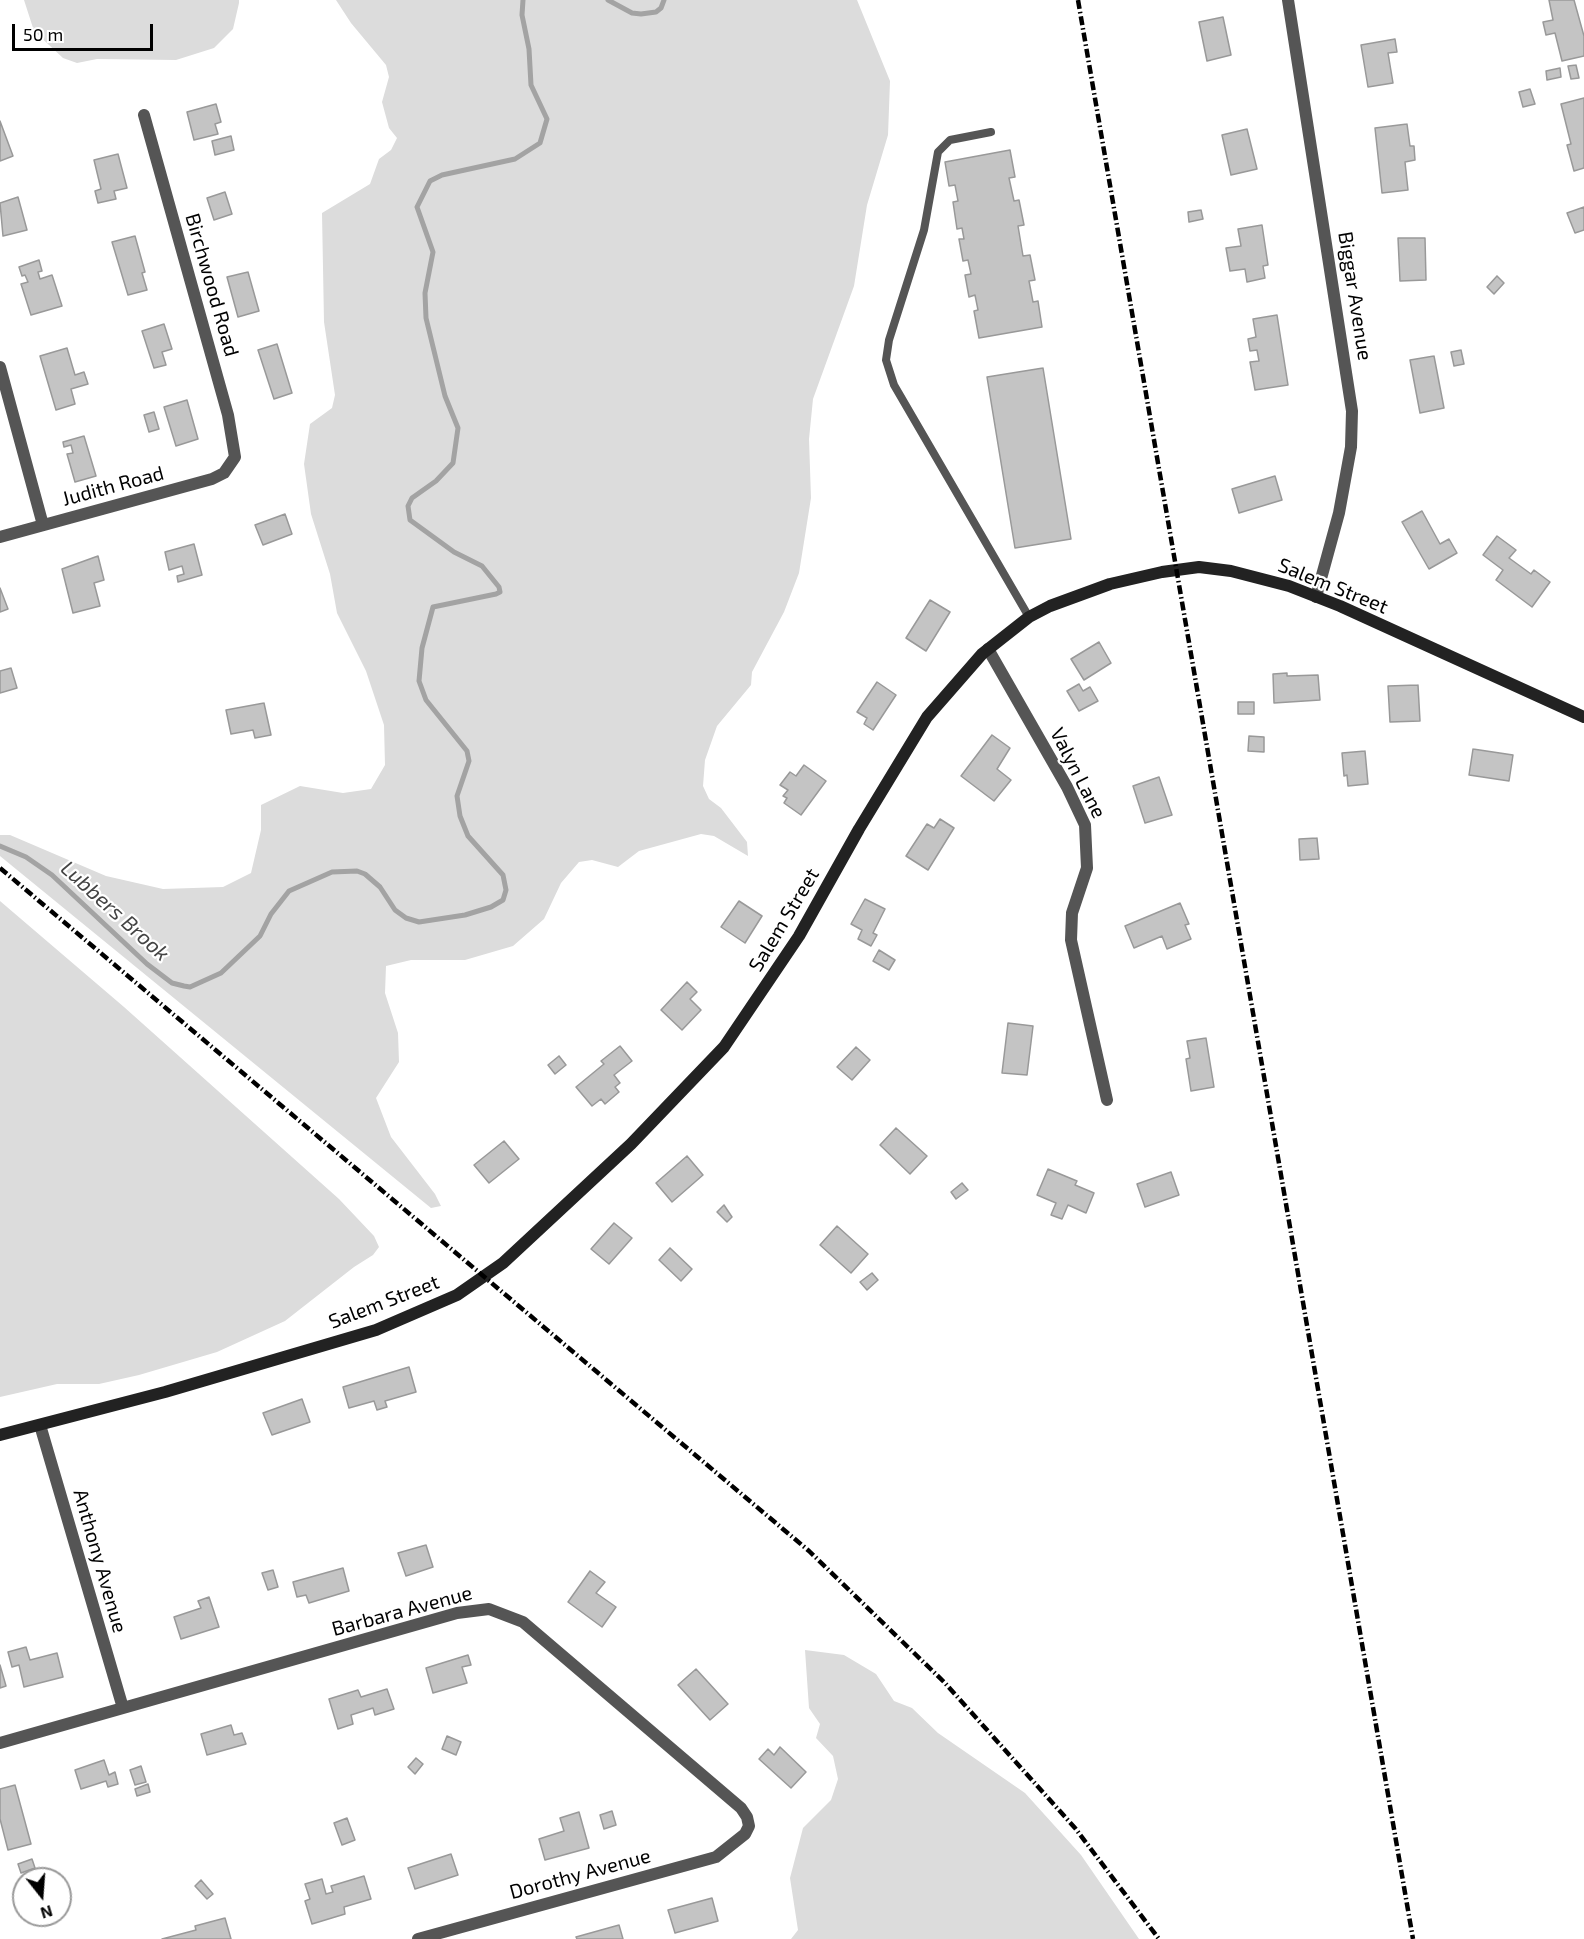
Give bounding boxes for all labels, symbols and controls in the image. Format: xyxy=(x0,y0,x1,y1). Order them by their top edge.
scale bar xyxy=(15,12,156,50)
text: 50 m xyxy=(23,23,63,45)
street label: Birchwood Road xyxy=(180,211,244,359)
street label: Biggar Avenue xyxy=(1333,230,1377,362)
street label: Judith Road xyxy=(59,461,167,511)
street label: Salem Street xyxy=(1275,553,1391,619)
street label: Valyn Lane xyxy=(1045,724,1111,822)
water label: Lubbers Brook xyxy=(56,856,174,966)
street label: Salem Street xyxy=(744,864,824,976)
street label: Salem Street xyxy=(325,1270,443,1334)
street label: Anthony Avenue xyxy=(68,1486,132,1636)
street label: Barbara Avenue xyxy=(329,1581,475,1641)
street label: Dorothy Avenue xyxy=(507,1844,653,1904)
north arrow xyxy=(12,1867,72,1927)
text: N xyxy=(39,1902,55,1924)

